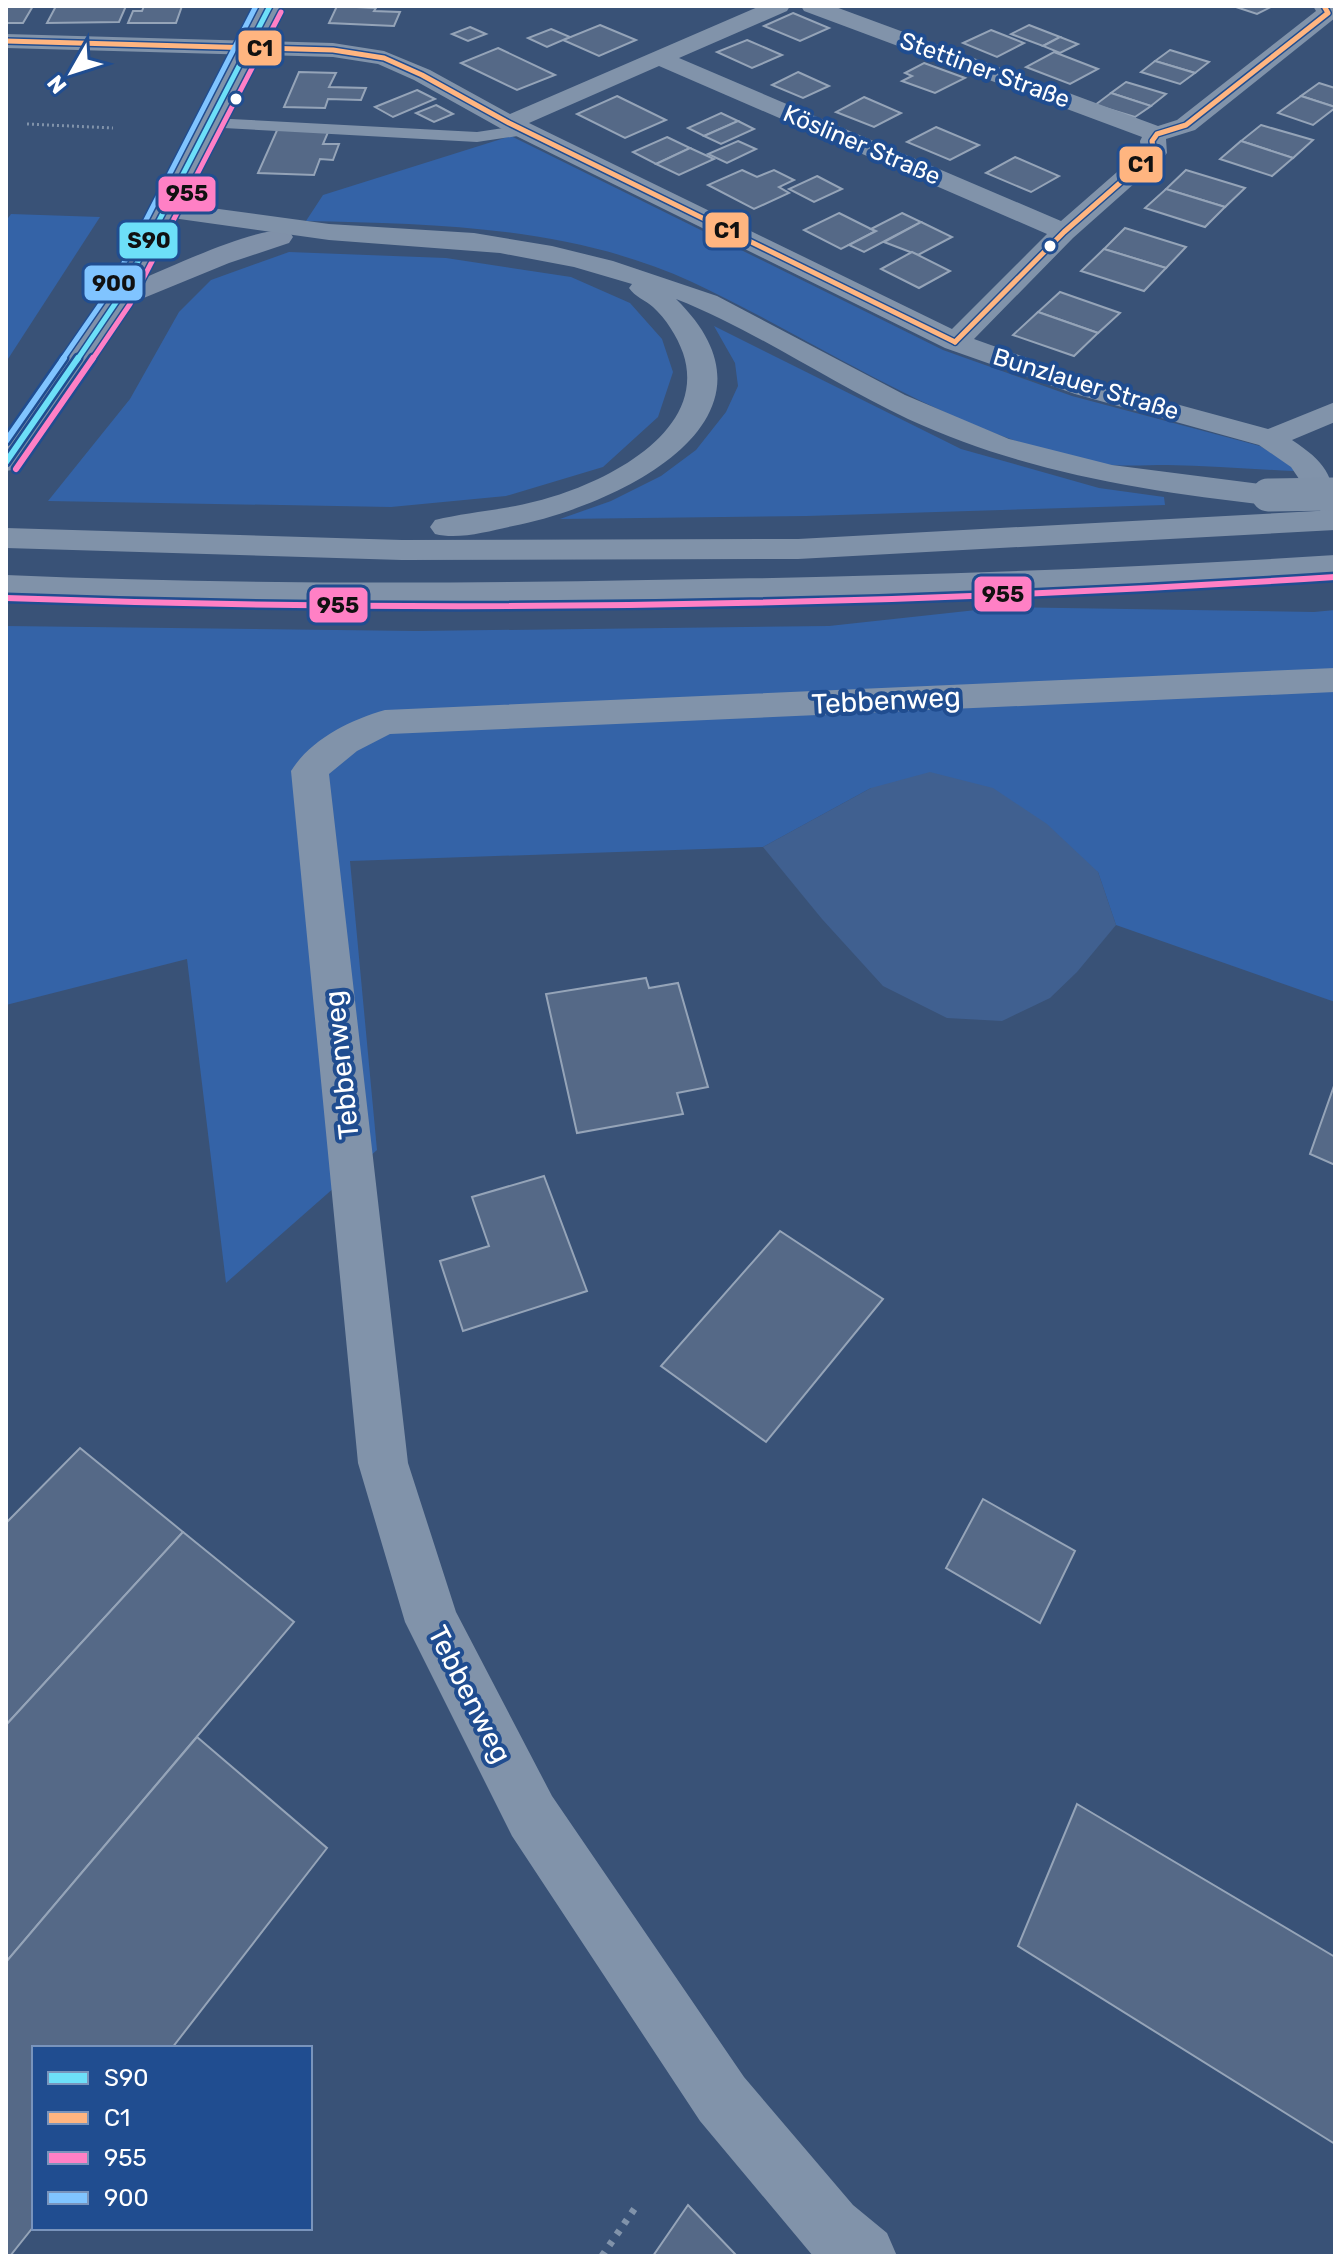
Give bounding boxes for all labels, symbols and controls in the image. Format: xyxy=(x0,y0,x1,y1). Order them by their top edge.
street label: Stettiner Straße xyxy=(896,26,1074,114)
line badge: C1 xyxy=(237,29,283,67)
north arrow xyxy=(32,32,112,112)
text: C1 xyxy=(247,35,273,62)
text: N xyxy=(41,70,72,99)
unlabelled marker xyxy=(228,91,244,107)
street label: Kösliner Straße xyxy=(779,99,945,191)
line badge: C1 xyxy=(1118,145,1164,184)
text: C1 xyxy=(1128,151,1154,178)
line badge: 955 xyxy=(157,175,217,213)
text: 955 xyxy=(166,180,208,207)
line badge: C1 xyxy=(704,211,750,249)
text: C1 xyxy=(714,217,740,244)
line badge: S90 xyxy=(118,221,179,260)
text: S90 xyxy=(127,227,171,254)
unlabelled marker xyxy=(1042,238,1058,254)
line badge: 900 xyxy=(83,264,144,302)
text: 900 xyxy=(92,270,136,297)
street label: Bunzlauer Straße xyxy=(990,342,1182,426)
line badge: 955 xyxy=(973,575,1033,613)
text: 955 xyxy=(982,581,1024,608)
line badge: 955 xyxy=(308,586,369,624)
text: 955 xyxy=(317,592,359,619)
street label: Tebbenweg xyxy=(811,680,962,721)
street label: Tebbenweg xyxy=(317,989,366,1141)
street label: Tebbenweg xyxy=(421,1620,518,1768)
legend xyxy=(32,2046,312,2230)
text: S90 xyxy=(104,2064,148,2092)
text: C1 xyxy=(104,2104,130,2132)
text: 955 xyxy=(104,2144,147,2172)
text: 900 xyxy=(104,2184,149,2212)

